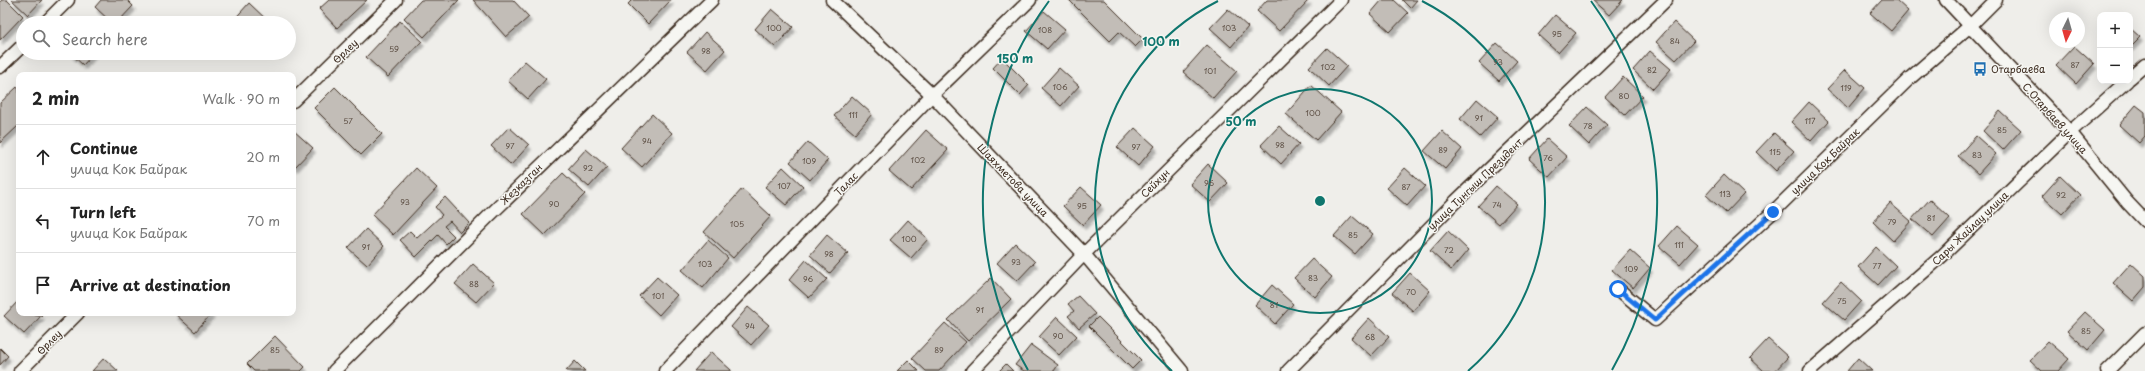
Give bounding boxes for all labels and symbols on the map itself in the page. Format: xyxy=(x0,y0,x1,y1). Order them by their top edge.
north arrow xyxy=(2049,12,2085,48)
house number: 100 xyxy=(766,22,782,34)
house number: 103 xyxy=(1222,22,1236,34)
house number: 108 xyxy=(1038,24,1052,36)
house number: 95 xyxy=(1552,28,1562,40)
text: 100 m xyxy=(1142,32,1180,50)
street label: Өрлеу xyxy=(329,35,361,67)
house number: 84 xyxy=(1670,35,1680,47)
house number: 59 xyxy=(389,43,399,55)
house number: 98 xyxy=(701,45,711,57)
text: 150 m xyxy=(997,49,1033,67)
house number: 93 xyxy=(1493,56,1503,68)
house number: 87 xyxy=(2070,59,2080,71)
house number: 102 xyxy=(1321,61,1336,73)
bus stop icon: Отарбаева xyxy=(1972,61,1988,77)
place label: Отарбаева xyxy=(1991,61,2046,76)
house number: 82 xyxy=(1647,64,1657,76)
house number: 101 xyxy=(1204,65,1216,77)
street label: С.Отарбаев улица xyxy=(2019,79,2092,157)
house number: 106 xyxy=(1052,81,1068,93)
house number: 119 xyxy=(1840,82,1852,94)
house number: 80 xyxy=(1619,90,1630,102)
house number: 100 xyxy=(1305,107,1321,119)
house number: 111 xyxy=(848,109,858,121)
text: 50 m xyxy=(1225,112,1257,130)
house number: 91 xyxy=(1475,112,1484,124)
house number: 57 xyxy=(343,115,353,127)
house number: 117 xyxy=(1804,115,1816,127)
house number: 78 xyxy=(1583,120,1593,132)
street label: улица Кок Байрак xyxy=(1787,124,1862,197)
house number: 85 xyxy=(1997,124,2007,136)
street label: улица Тунгыш Президент xyxy=(1424,134,1525,233)
house number: 94 xyxy=(642,135,652,147)
house number: 98 xyxy=(1275,139,1285,151)
house number: 97 xyxy=(505,140,515,152)
street label: Шаяхметова улица xyxy=(974,140,1053,221)
house number: 97 xyxy=(1131,141,1141,153)
house number: 89 xyxy=(1438,144,1448,156)
house number: 115 xyxy=(1769,146,1781,158)
house number: 83 xyxy=(1972,149,1982,161)
house number: 76 xyxy=(1543,152,1553,164)
house number: 102 xyxy=(911,154,926,166)
house number: 109 xyxy=(802,155,816,167)
street label: Жезказган xyxy=(496,160,545,208)
house number: 92 xyxy=(583,162,593,174)
street label: Сейхун xyxy=(1137,165,1173,201)
street label: Талас xyxy=(830,168,861,199)
house number: 96 xyxy=(1204,177,1214,189)
house number: 107 xyxy=(777,180,791,192)
house number: 87 xyxy=(1401,181,1411,193)
street label: Сары Жайлау улица xyxy=(1928,187,2012,268)
house number: 113 xyxy=(1719,188,1731,200)
house number: 92 xyxy=(2056,189,2066,201)
centre of rings xyxy=(1313,194,1327,208)
house number: 93 xyxy=(400,196,410,208)
house number: 90 xyxy=(549,198,559,210)
house number: 74 xyxy=(1492,199,1502,211)
house number: 95 xyxy=(1077,200,1087,212)
route end xyxy=(1764,203,1782,221)
house number: 81 xyxy=(1927,212,1936,224)
house number: 79 xyxy=(1887,216,1897,228)
house number: 105 xyxy=(730,218,744,230)
house number: 85 xyxy=(1348,229,1358,241)
house number: 100 xyxy=(901,233,917,245)
house number: 111 xyxy=(1674,239,1684,251)
house number: 91 xyxy=(362,241,371,253)
house number: 72 xyxy=(1444,244,1454,256)
house number: 98 xyxy=(824,248,834,260)
house number: 93 xyxy=(1011,256,1021,268)
house number: 103 xyxy=(698,258,712,270)
house number: 77 xyxy=(1873,260,1882,272)
house number: 109 xyxy=(1624,263,1638,275)
house number: 83 xyxy=(1308,272,1318,284)
house number: 96 xyxy=(803,273,813,285)
house number: 88 xyxy=(469,278,479,290)
route start xyxy=(1609,280,1627,298)
house number: 70 xyxy=(1406,286,1416,298)
house number: 101 xyxy=(652,290,664,302)
house number: 75 xyxy=(1837,295,1847,307)
house number: 81 xyxy=(1270,299,1279,311)
house number: 91 xyxy=(976,304,985,316)
house number: 94 xyxy=(745,320,755,332)
house number: 85 xyxy=(2081,325,2091,337)
street label: Өрлеу xyxy=(33,326,65,358)
house number: 90 xyxy=(1053,330,1063,342)
house number: 68 xyxy=(1365,331,1375,343)
house number: 85 xyxy=(270,344,280,356)
house number: 89 xyxy=(934,344,944,356)

